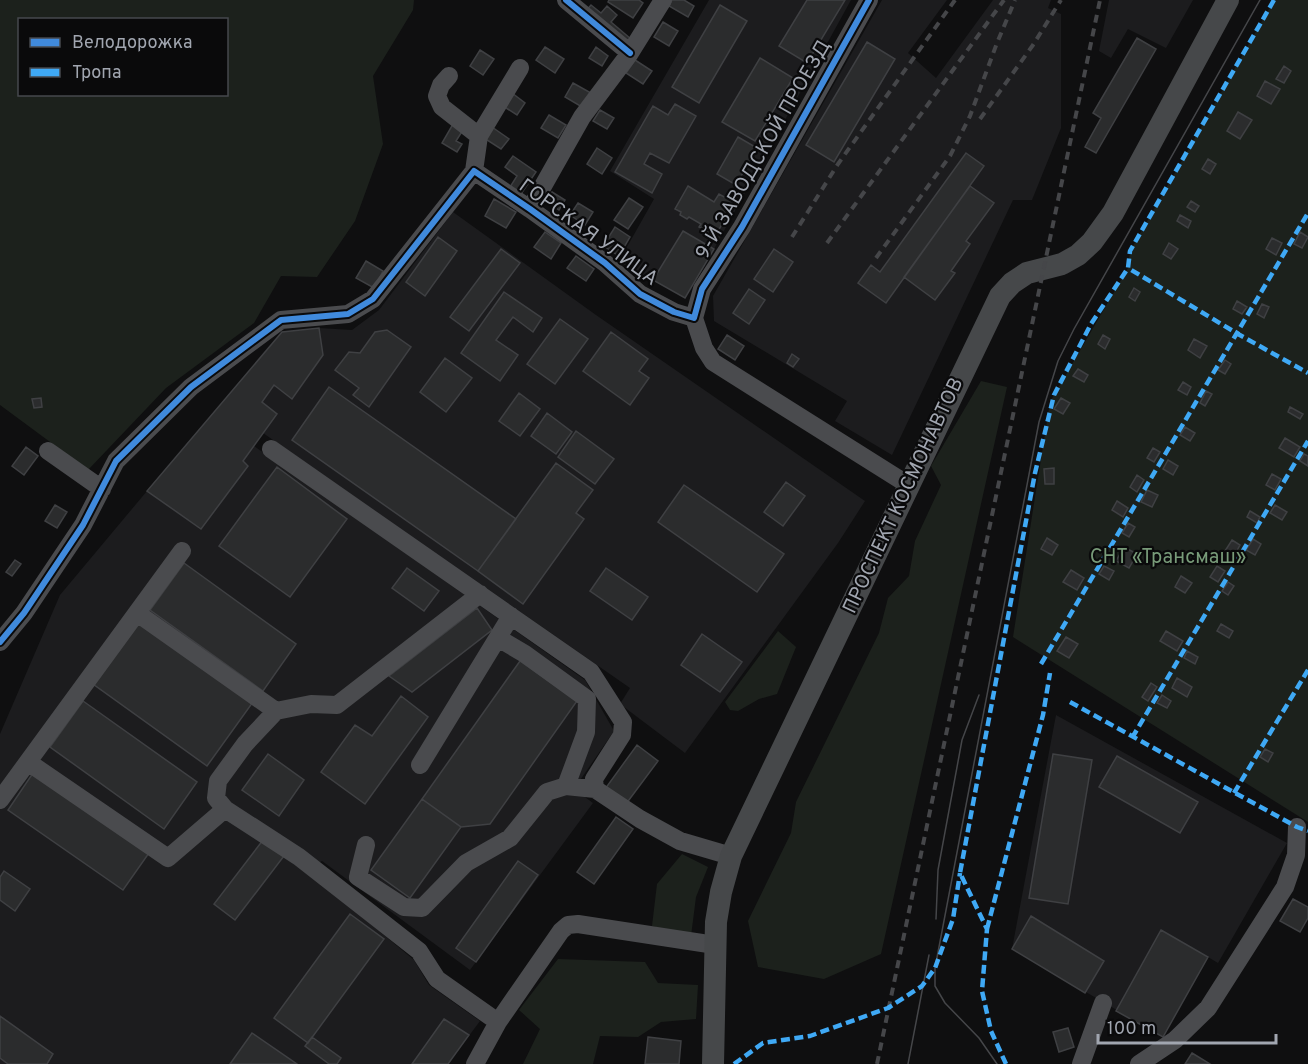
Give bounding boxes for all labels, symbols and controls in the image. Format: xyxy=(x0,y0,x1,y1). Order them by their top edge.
legend xyxy=(18,18,228,96)
text: Велодорожка xyxy=(72,32,192,55)
street label: 9-Й ЗАВОДСКОЙ ПРОЕЗД xyxy=(689,34,838,265)
text: Тропа xyxy=(72,62,121,85)
street label: ГОРСКАЯ УЛИЦА xyxy=(513,174,663,292)
street label: ПРОСПЕКТ КОСМОНАВТОВ xyxy=(838,374,970,618)
park label: СНТ «Трансмаш» xyxy=(1090,545,1246,571)
scale bar xyxy=(1098,1007,1276,1045)
text: 100 m xyxy=(1107,1018,1156,1041)

